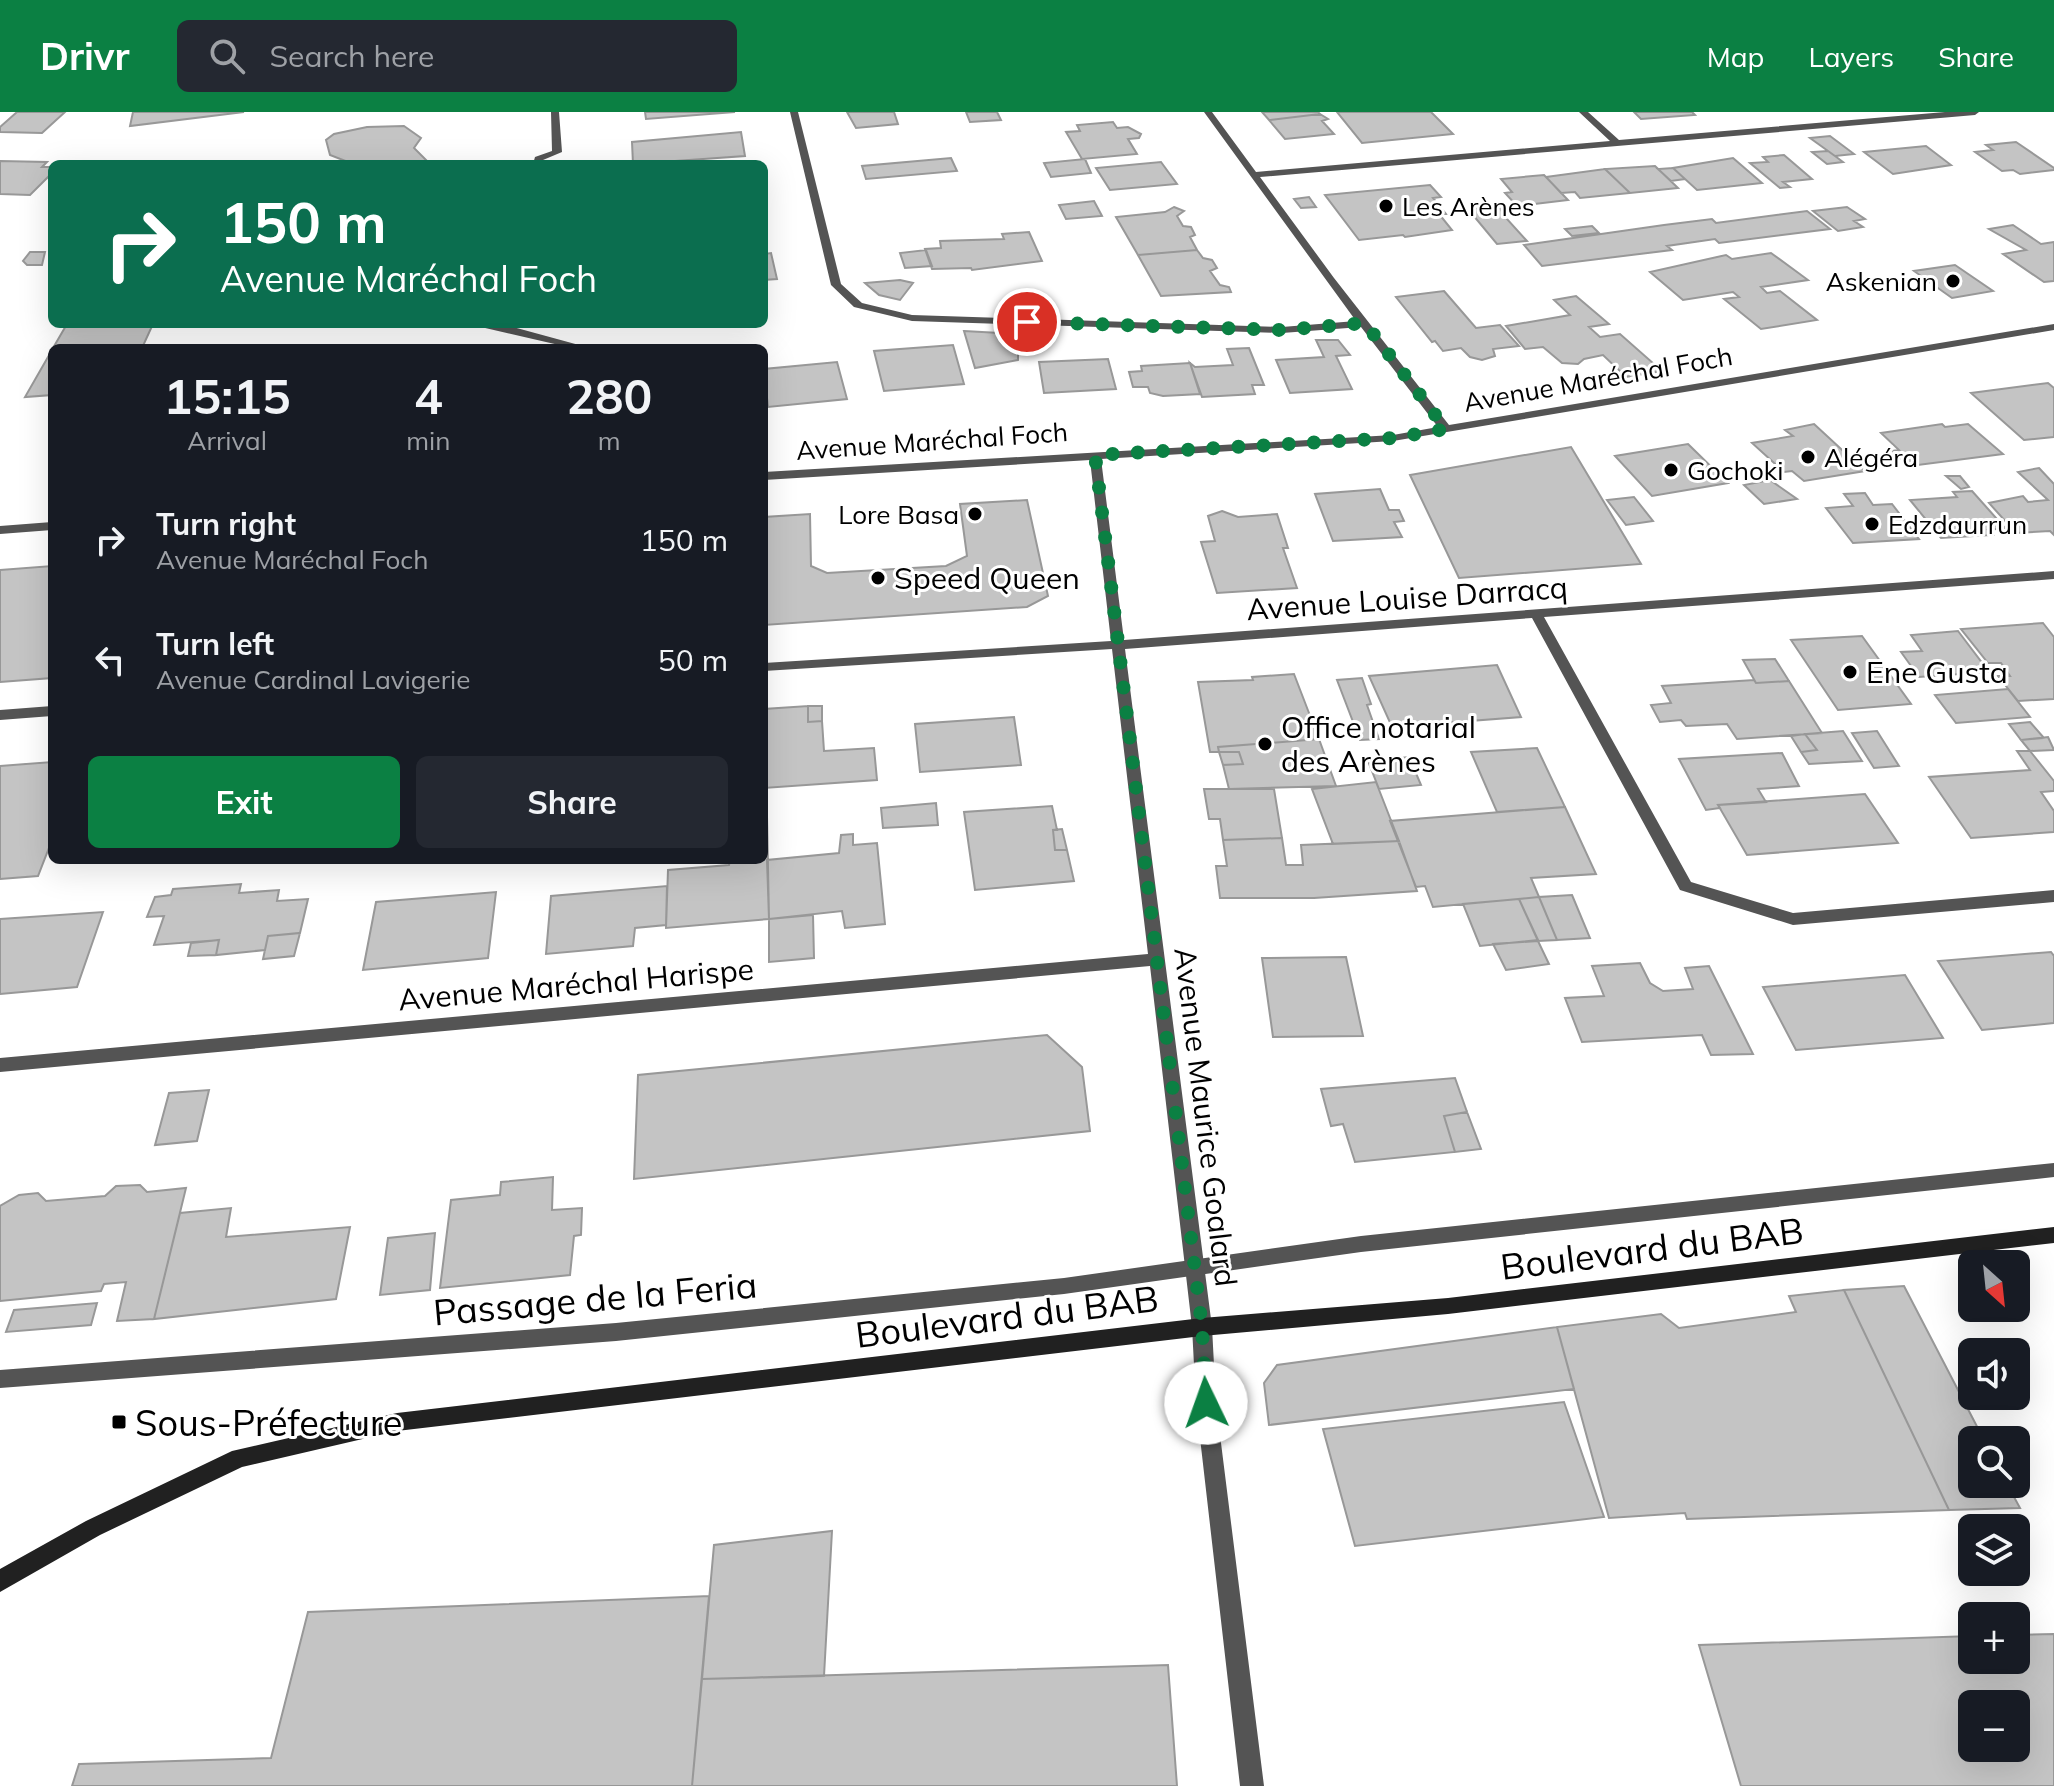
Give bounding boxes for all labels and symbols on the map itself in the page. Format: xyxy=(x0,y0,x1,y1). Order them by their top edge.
place label: Les Arènes xyxy=(1402,190,1535,223)
marker: Les Arènes xyxy=(1377,197,1395,215)
place label: Askenian xyxy=(1826,265,1937,298)
marker: Askenian xyxy=(1944,272,1962,290)
pin xyxy=(993,288,1061,356)
street label: Avenue Maréchal Foch xyxy=(1461,339,1735,419)
street label: Avenue Maréchal Foch xyxy=(795,415,1069,467)
place label: Alégéra xyxy=(1824,441,1918,474)
marker: Alégéra xyxy=(1799,448,1817,466)
place label: Gochoki xyxy=(1687,454,1783,487)
marker: Gochoki xyxy=(1662,461,1680,479)
place label: Lore Basa xyxy=(838,498,959,531)
marker: Lore Basa xyxy=(966,505,984,523)
place label: Edzdaurrun xyxy=(1888,508,2027,541)
marker: Edzdaurrun xyxy=(1863,515,1881,533)
place label: Speed Queen xyxy=(894,559,1080,597)
street label: Avenue Louise Darracq xyxy=(1245,568,1569,628)
marker: Speed Queen xyxy=(869,569,887,587)
place label: Ene Gusta xyxy=(1866,653,2008,691)
marker: Ene Gusta xyxy=(1841,663,1859,681)
place label: Office notarial des Arènes xyxy=(1281,708,1476,780)
marker: Office notarial des Arènes xyxy=(1256,735,1274,753)
street label: Avenue Maurice Goalard xyxy=(1166,945,1246,1289)
street label: Avenue Maréchal Harispe xyxy=(397,950,755,1018)
street label: Boulevard du BAB xyxy=(1498,1207,1806,1289)
north arrow xyxy=(1958,1250,2030,1322)
street label: Passage de la Feria xyxy=(431,1261,759,1335)
street label: Boulevard du BAB xyxy=(853,1275,1161,1357)
position arrow xyxy=(1164,1361,1248,1445)
place label: Sous-Préfecture xyxy=(135,1400,402,1445)
marker: Sous-Préfecture xyxy=(110,1413,128,1431)

